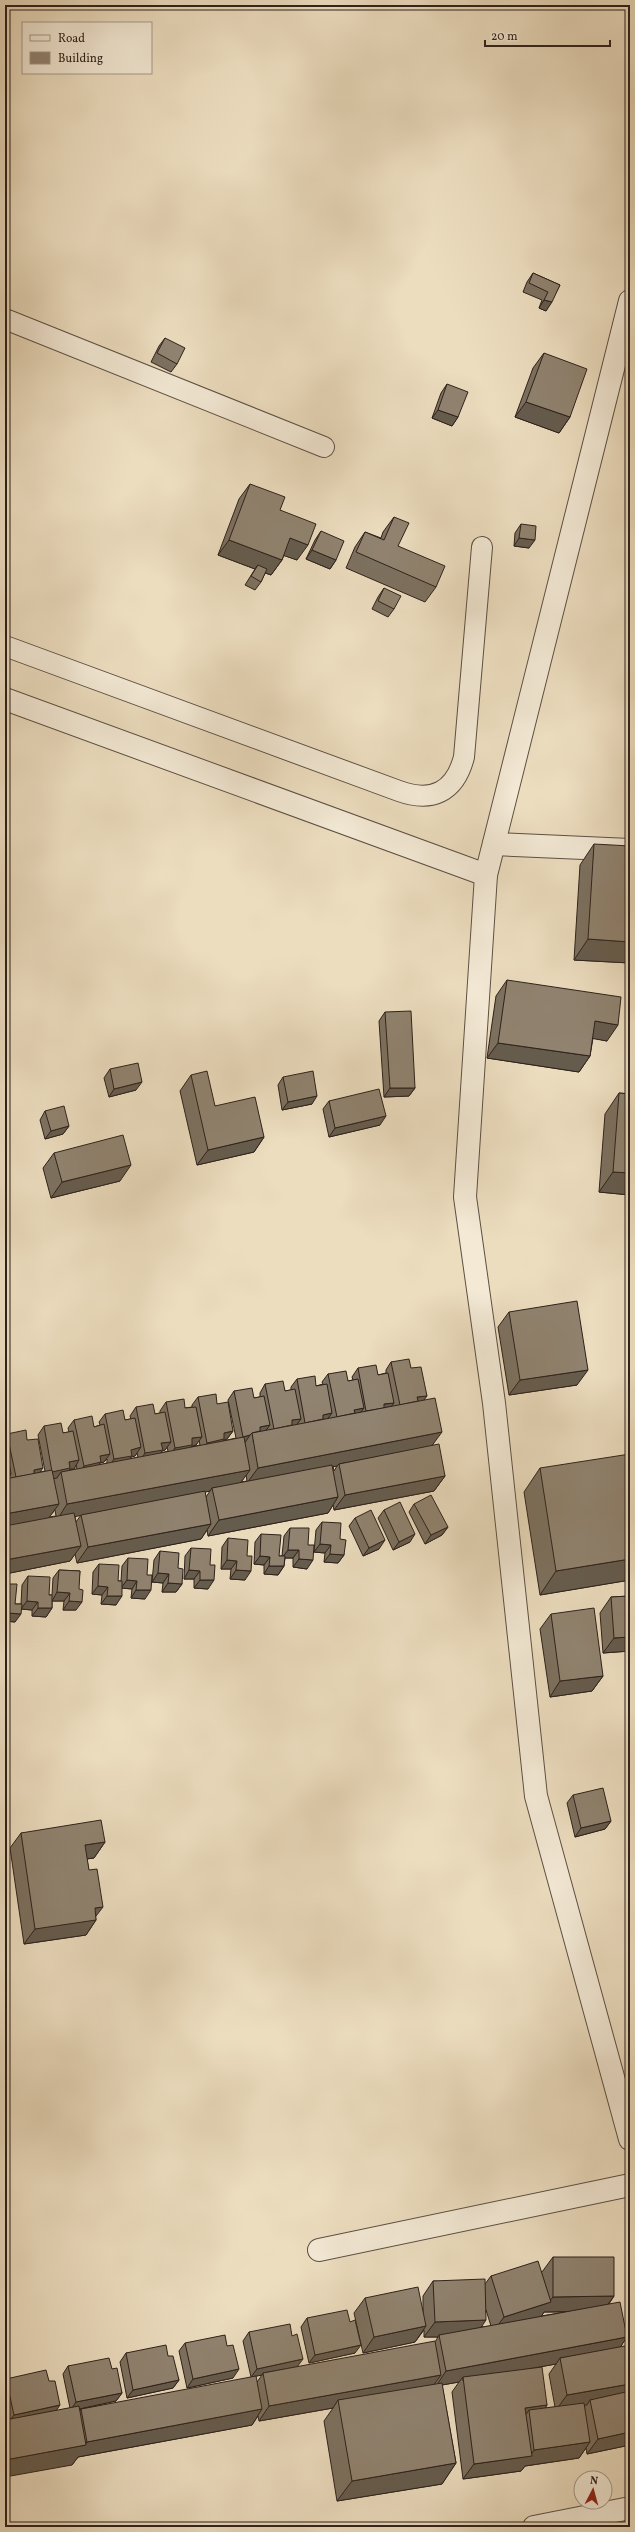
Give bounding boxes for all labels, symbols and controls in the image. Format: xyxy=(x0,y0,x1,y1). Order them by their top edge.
legend xyxy=(22,22,152,74)
scale bar xyxy=(485,22,610,48)
text: 20 m xyxy=(491,29,518,45)
text: Road xyxy=(58,31,85,47)
text: Building xyxy=(58,51,103,67)
north arrow xyxy=(573,2470,613,2510)
text: N xyxy=(589,2474,599,2489)

